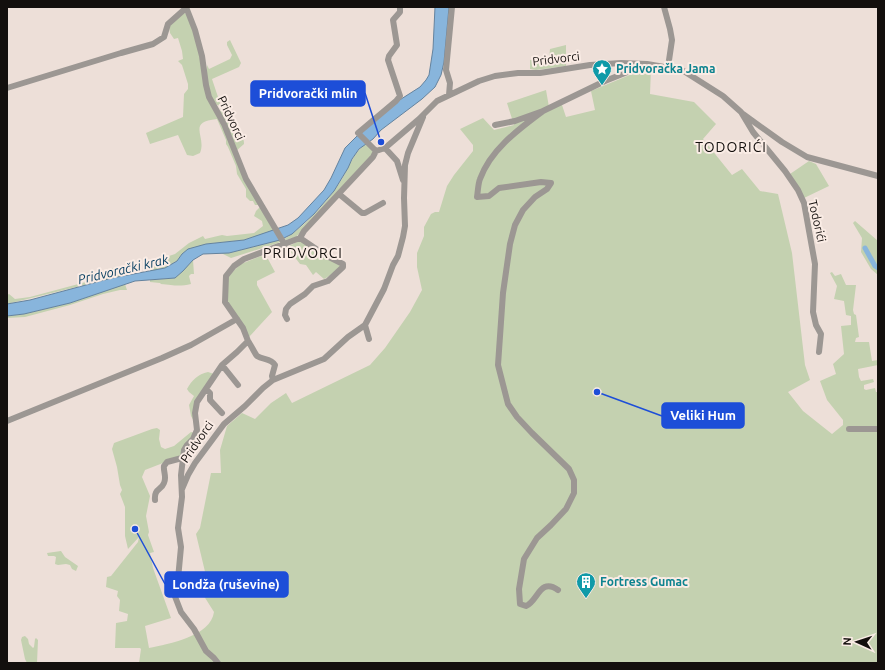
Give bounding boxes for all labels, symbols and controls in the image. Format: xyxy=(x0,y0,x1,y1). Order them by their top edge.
street label: Pridvorci xyxy=(532,49,580,68)
place icon: Pridvoračka Jama xyxy=(591,58,613,86)
place label: Pridvoračka Jama xyxy=(616,62,715,75)
callout: Pridvorački mlin xyxy=(251,81,365,106)
text: Pridvorački mlin xyxy=(259,86,357,100)
street label: Pridvorci xyxy=(216,93,247,142)
district label: TODORIĆI xyxy=(695,138,767,155)
street label: Todorići xyxy=(806,198,829,243)
district label: PRIDVORCI xyxy=(263,245,343,261)
water label: Pridvorački krak xyxy=(76,252,170,286)
callout: Veliki Hum xyxy=(662,403,744,428)
text: Veliki Hum xyxy=(670,408,736,422)
street label: Pridvorci xyxy=(178,418,216,465)
building icon: Fortress Gumac xyxy=(575,571,597,599)
callout: Londža (ruševine) xyxy=(165,572,288,597)
place label: Fortress Gumac xyxy=(600,575,688,588)
text: Londža (ruševine) xyxy=(172,577,280,592)
north arrow xyxy=(837,622,877,662)
text: N xyxy=(841,637,853,646)

